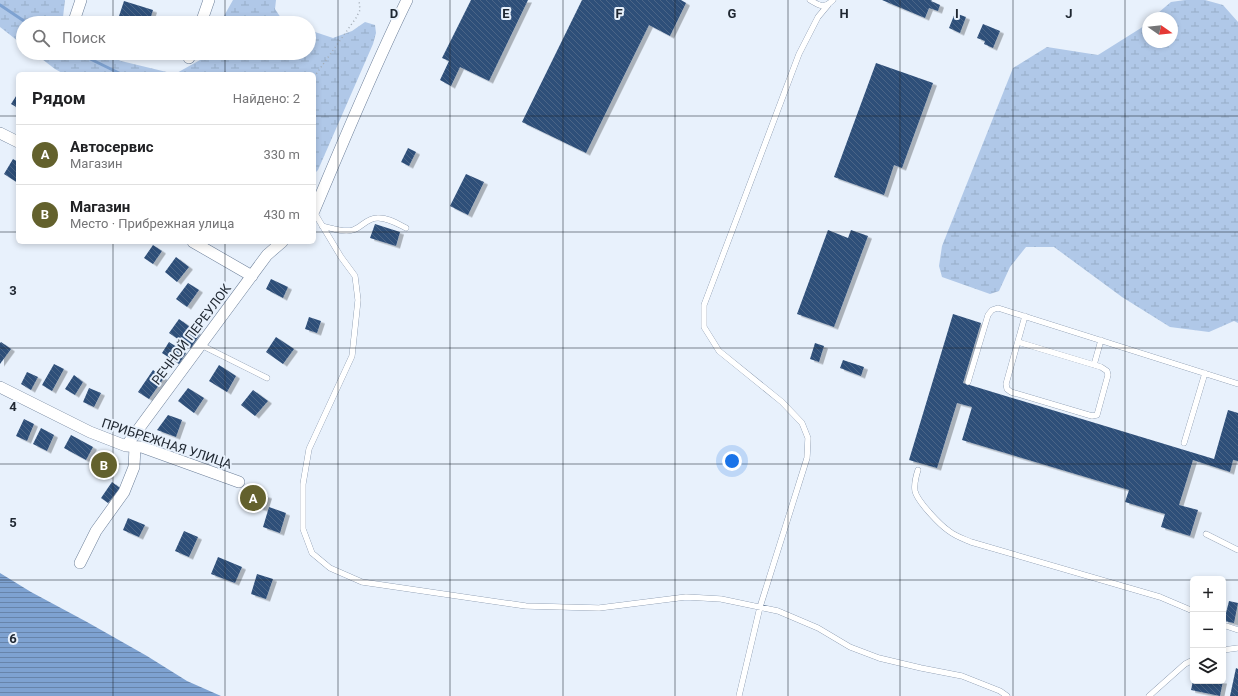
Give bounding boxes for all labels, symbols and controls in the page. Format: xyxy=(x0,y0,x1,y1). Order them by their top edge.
text: D xyxy=(390,6,398,21)
text: E xyxy=(502,6,510,21)
text: F xyxy=(615,6,623,21)
text: G xyxy=(728,6,737,21)
text: H xyxy=(839,6,849,21)
text: I xyxy=(955,6,959,21)
text: J xyxy=(1065,6,1073,21)
north arrow xyxy=(1142,12,1178,48)
search box xyxy=(16,16,316,60)
icon: search xyxy=(30,27,52,49)
text: Поиск xyxy=(62,29,106,47)
text: Рядом xyxy=(32,88,86,108)
text: Найдено: 2 xyxy=(233,91,300,106)
text: Автосервис xyxy=(70,138,153,156)
text: A xyxy=(41,147,49,162)
text: 330 m xyxy=(263,147,300,162)
text: Магазин xyxy=(70,156,123,171)
text: Магазин xyxy=(70,198,130,216)
text: B xyxy=(41,207,49,222)
text: 430 m xyxy=(263,207,300,222)
text: Место · Прибрежная улица xyxy=(70,216,234,231)
street label: РЕЧНОЙ ПЕРЕУЛОК xyxy=(149,281,234,387)
text: 3 xyxy=(9,283,17,298)
text: 4 xyxy=(9,399,17,414)
street label: ПРИБРЕЖНАЯ УЛИЦА xyxy=(100,415,234,472)
pin: B xyxy=(91,450,117,480)
your location xyxy=(722,451,742,471)
pin: A xyxy=(240,483,266,513)
text: 5 xyxy=(9,515,17,530)
map controls xyxy=(1190,576,1226,684)
button: + xyxy=(1190,576,1226,612)
button: − xyxy=(1190,612,1226,648)
text: 6 xyxy=(9,631,17,646)
button: layers xyxy=(1190,648,1226,684)

